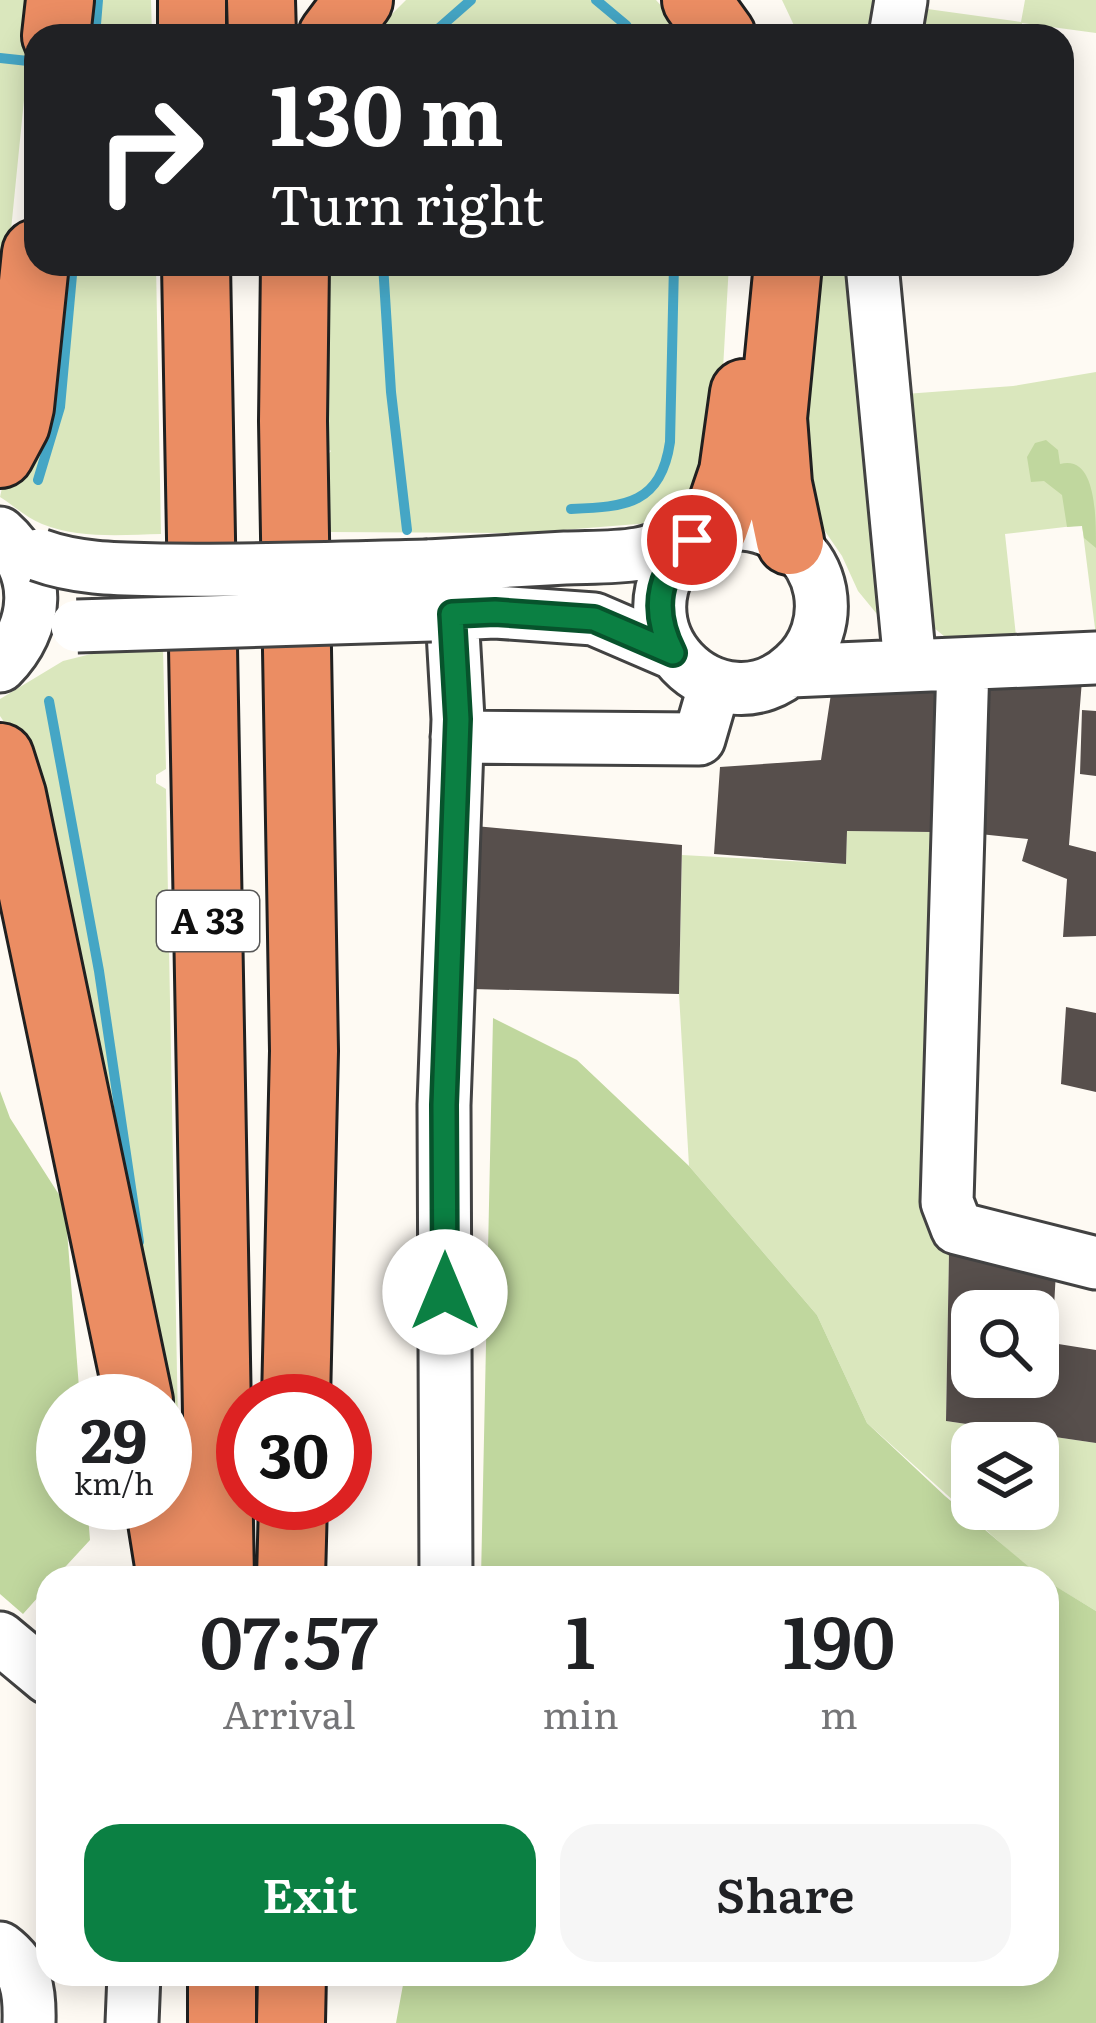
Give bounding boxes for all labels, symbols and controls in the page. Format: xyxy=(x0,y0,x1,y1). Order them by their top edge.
text: 130 m xyxy=(270,47,504,172)
icon: right xyxy=(72,72,228,228)
text: Turn right xyxy=(270,161,544,242)
pin xyxy=(641,489,743,591)
icon: arrive xyxy=(659,507,725,573)
road number: A 33 xyxy=(157,891,259,951)
position arrow xyxy=(382,1229,508,1355)
map controls xyxy=(951,1290,1059,1530)
button: search xyxy=(951,1290,1059,1398)
speed limit sign: 30 xyxy=(216,1374,372,1530)
text: 29 xyxy=(81,1392,147,1481)
button: layers xyxy=(951,1422,1059,1530)
text: km/h xyxy=(74,1460,154,1504)
text: 07:57 xyxy=(200,1584,378,1691)
text: 1 xyxy=(566,1584,595,1691)
text: 190 xyxy=(783,1584,895,1691)
text: Arrival xyxy=(223,1683,356,1741)
text: min xyxy=(542,1683,619,1741)
text: m xyxy=(820,1683,858,1741)
button: Exit xyxy=(84,1824,536,1962)
button: Share xyxy=(560,1824,1011,1962)

